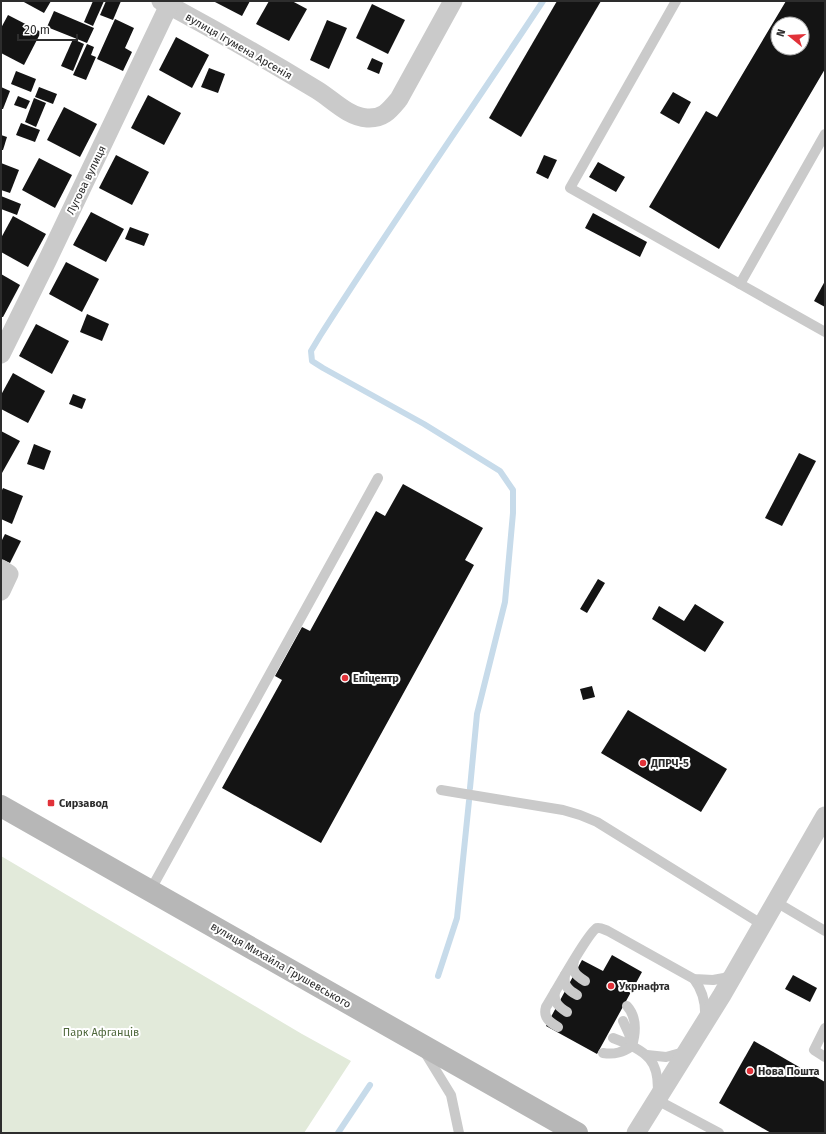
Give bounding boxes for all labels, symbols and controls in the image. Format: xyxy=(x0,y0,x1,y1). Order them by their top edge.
street label: вулиця Ігумена Арсенія xyxy=(183,10,295,82)
scale bar xyxy=(18,16,77,42)
north arrow xyxy=(770,16,810,56)
text: 20 m xyxy=(24,23,50,37)
text: N xyxy=(774,28,788,39)
street label: Лугова вулиця xyxy=(64,144,109,217)
place label: Епіцентр xyxy=(353,672,399,685)
marker: Епіцентр xyxy=(340,673,350,683)
place label: ДПРЧ-5 xyxy=(650,757,689,770)
marker: ДПРЧ-5 xyxy=(638,758,648,768)
place label: Сирзавод xyxy=(59,797,108,810)
marker: Сирзавод xyxy=(46,798,56,808)
street label: вулиця Михайла Грушевського xyxy=(208,920,353,1011)
place label: Укрнафта xyxy=(618,980,670,993)
marker: Укрнафта xyxy=(606,981,616,991)
park label: Парк Афганців xyxy=(63,1026,139,1039)
place label: Нова Пошта xyxy=(758,1065,820,1078)
marker: Нова Пошта xyxy=(745,1066,755,1076)

